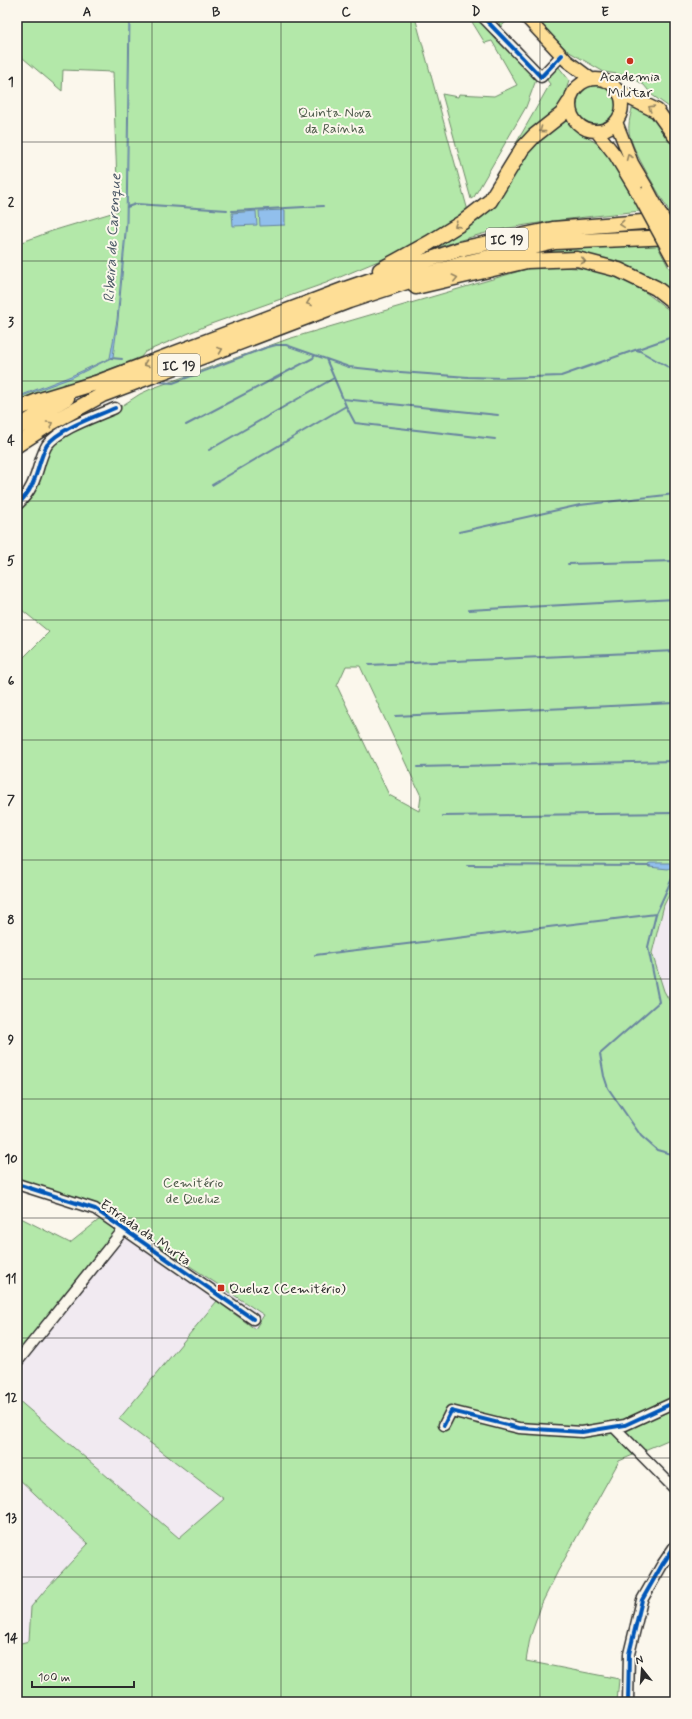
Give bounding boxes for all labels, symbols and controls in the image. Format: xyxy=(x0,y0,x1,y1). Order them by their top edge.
text: A xyxy=(83,4,91,21)
text: B xyxy=(212,4,221,21)
text: C xyxy=(341,4,351,21)
text: D xyxy=(472,4,481,21)
text: E xyxy=(601,4,609,21)
marker: Academia Militar xyxy=(625,56,635,66)
place label: Academia Militar xyxy=(600,68,660,102)
text: 1 xyxy=(8,74,14,91)
park label: Quinta Nova da Rainha xyxy=(298,104,372,138)
one-way arrow xyxy=(648,106,655,113)
one-way arrow xyxy=(539,125,546,133)
one-way arrow xyxy=(626,154,634,161)
water label: Ribeira de Carenque xyxy=(100,172,126,303)
text: 2 xyxy=(8,194,15,211)
one-way arrow xyxy=(619,219,625,228)
one-way arrow xyxy=(454,221,461,228)
road number: IC 19 xyxy=(486,228,528,250)
one-way arrow xyxy=(579,256,586,265)
one-way arrow xyxy=(452,275,459,283)
one-way arrow xyxy=(305,298,312,306)
text: 3 xyxy=(8,314,14,331)
one-way arrow xyxy=(217,346,224,354)
road number: IC 19 xyxy=(158,354,200,376)
one-way arrow xyxy=(143,359,150,367)
one-way arrow xyxy=(46,421,53,428)
text: 4 xyxy=(7,433,15,450)
text: 5 xyxy=(7,553,15,570)
text: 6 xyxy=(8,673,15,690)
text: 7 xyxy=(7,792,15,809)
text: 8 xyxy=(7,912,15,929)
text: 9 xyxy=(8,1032,15,1049)
text: 10 xyxy=(4,1151,18,1168)
park label: Cemitério de Queluz xyxy=(163,1174,224,1208)
street label: Estrada da Murta xyxy=(96,1196,195,1270)
text: 11 xyxy=(5,1271,17,1288)
place label: Queluz (Cemitério) xyxy=(229,1280,346,1298)
marker: Queluz (Cemitério) xyxy=(216,1283,226,1293)
text: 12 xyxy=(5,1390,17,1407)
text: 13 xyxy=(5,1510,17,1527)
text: 14 xyxy=(4,1630,18,1647)
north arrow xyxy=(622,1649,662,1689)
text: N xyxy=(634,1653,645,1668)
scale bar xyxy=(32,1663,134,1689)
text: 100 m xyxy=(38,1670,70,1686)

